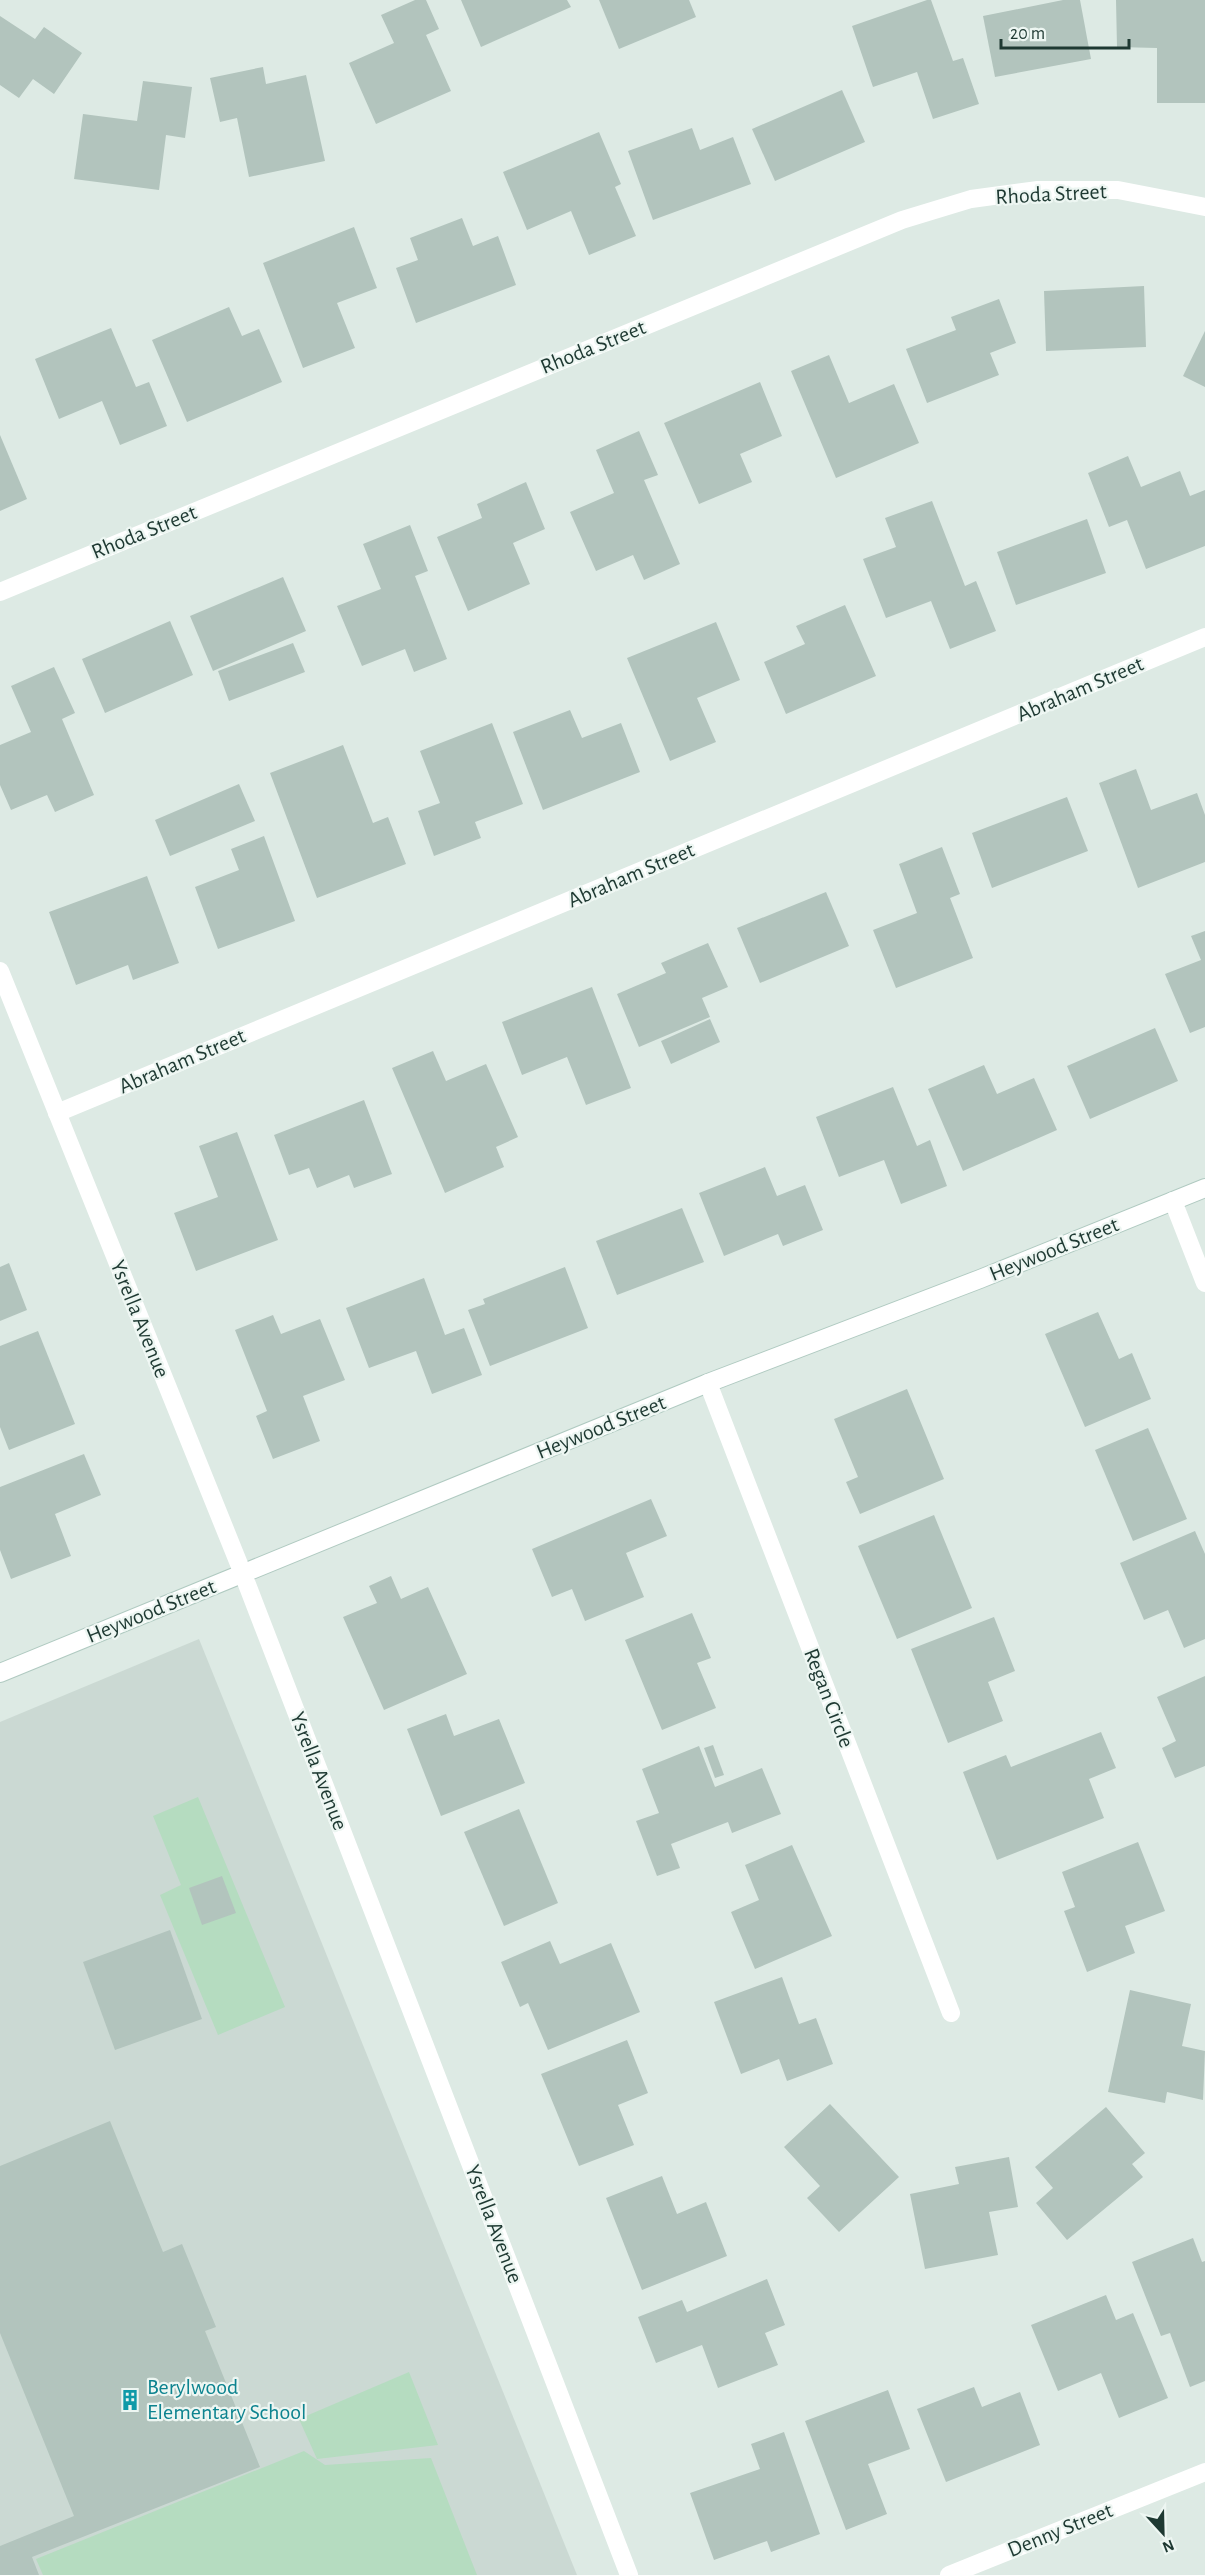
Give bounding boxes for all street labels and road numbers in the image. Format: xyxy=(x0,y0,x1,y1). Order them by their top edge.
street label: Rhoda Street xyxy=(995,180,1107,208)
street label: Rhoda Street xyxy=(537,316,649,378)
street label: Rhoda Street xyxy=(88,501,200,563)
street label: Abraham Street xyxy=(1013,652,1147,726)
street label: Abraham Street xyxy=(564,838,698,912)
street label: Abraham Street xyxy=(115,1024,249,1098)
street label: Heywood Street xyxy=(986,1213,1122,1285)
street label: Ysrella Avenue xyxy=(106,1257,174,1381)
street label: Heywood Street xyxy=(533,1391,669,1463)
street label: Heywood Street xyxy=(83,1575,219,1647)
street label: Regan Circle xyxy=(800,1645,858,1751)
street label: Ysrella Avenue xyxy=(286,1709,352,1833)
street label: Ysrella Avenue xyxy=(461,2162,527,2286)
street label: Denny Street xyxy=(1004,2499,1116,2561)

